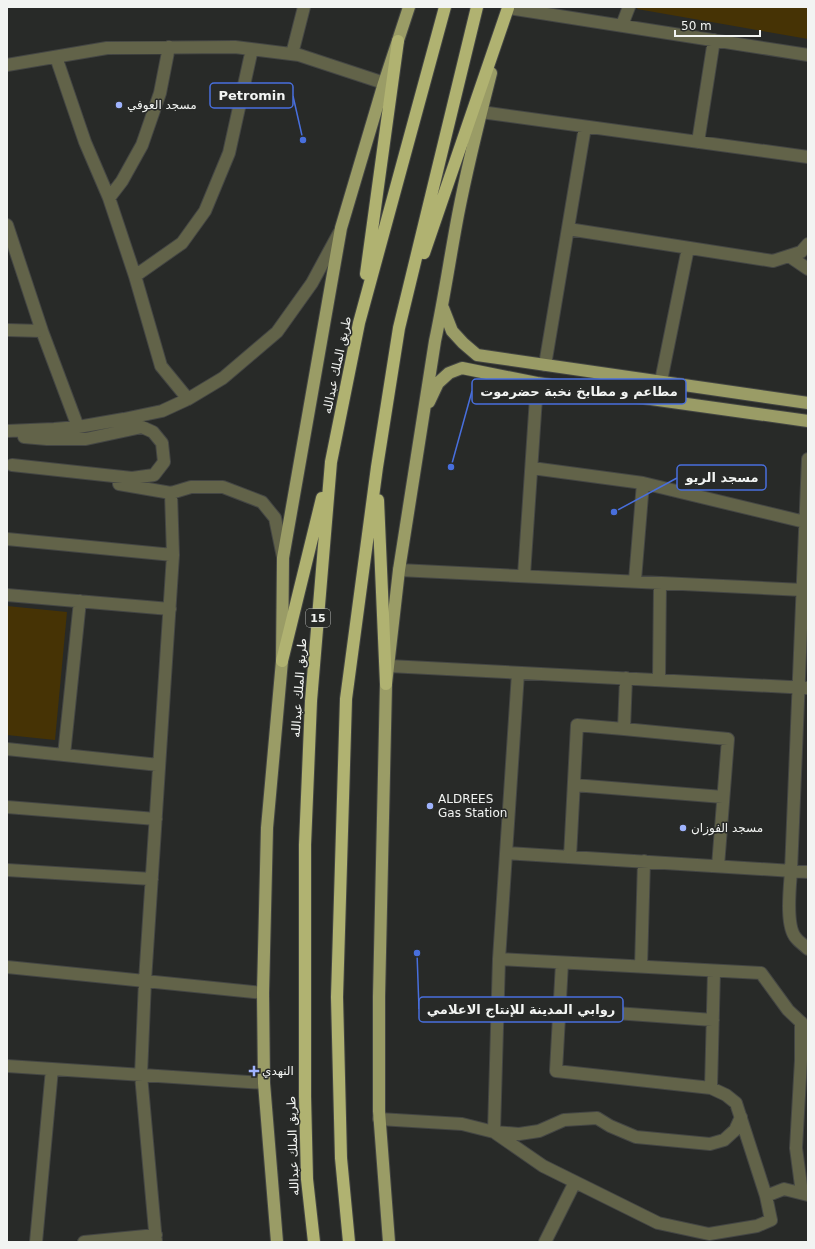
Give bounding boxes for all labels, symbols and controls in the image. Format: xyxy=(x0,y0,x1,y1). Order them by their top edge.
scale bar xyxy=(675,12,760,38)
text: 50 m xyxy=(681,19,712,33)
callout: Petromin xyxy=(210,83,293,108)
text: Petromin xyxy=(218,88,286,103)
place label: مسجد العوفي xyxy=(127,98,197,113)
marker: مسجد العوفي xyxy=(114,100,124,110)
street label: طريق الملك عبدالله xyxy=(320,315,355,415)
callout: مطاعم و مطابخ نخبة حضرموت xyxy=(472,379,686,404)
text: مطاعم و مطابخ نخبة حضرموت xyxy=(480,384,678,399)
callout: مسجد الريو xyxy=(677,465,766,490)
text: مسجد الريو xyxy=(684,470,759,485)
road number: 15 xyxy=(306,609,330,627)
street label: طريق الملك عبدالله xyxy=(289,638,310,738)
place label: ALDREES Gas Station xyxy=(438,792,507,820)
marker: ALDREES Gas Station xyxy=(425,801,435,811)
place label: مسجد الفوزان xyxy=(691,821,763,836)
marker: مسجد الفوزان xyxy=(678,823,688,833)
callout: روابي المدينة للإنتاج الاعلامي xyxy=(419,997,623,1022)
text: روابي المدينة للإنتاج الاعلامي xyxy=(427,1002,615,1018)
place label: النهدي xyxy=(262,1064,294,1078)
marker: النهدي xyxy=(249,1066,259,1076)
street label: طريق الملك عبدالله xyxy=(284,1096,303,1196)

